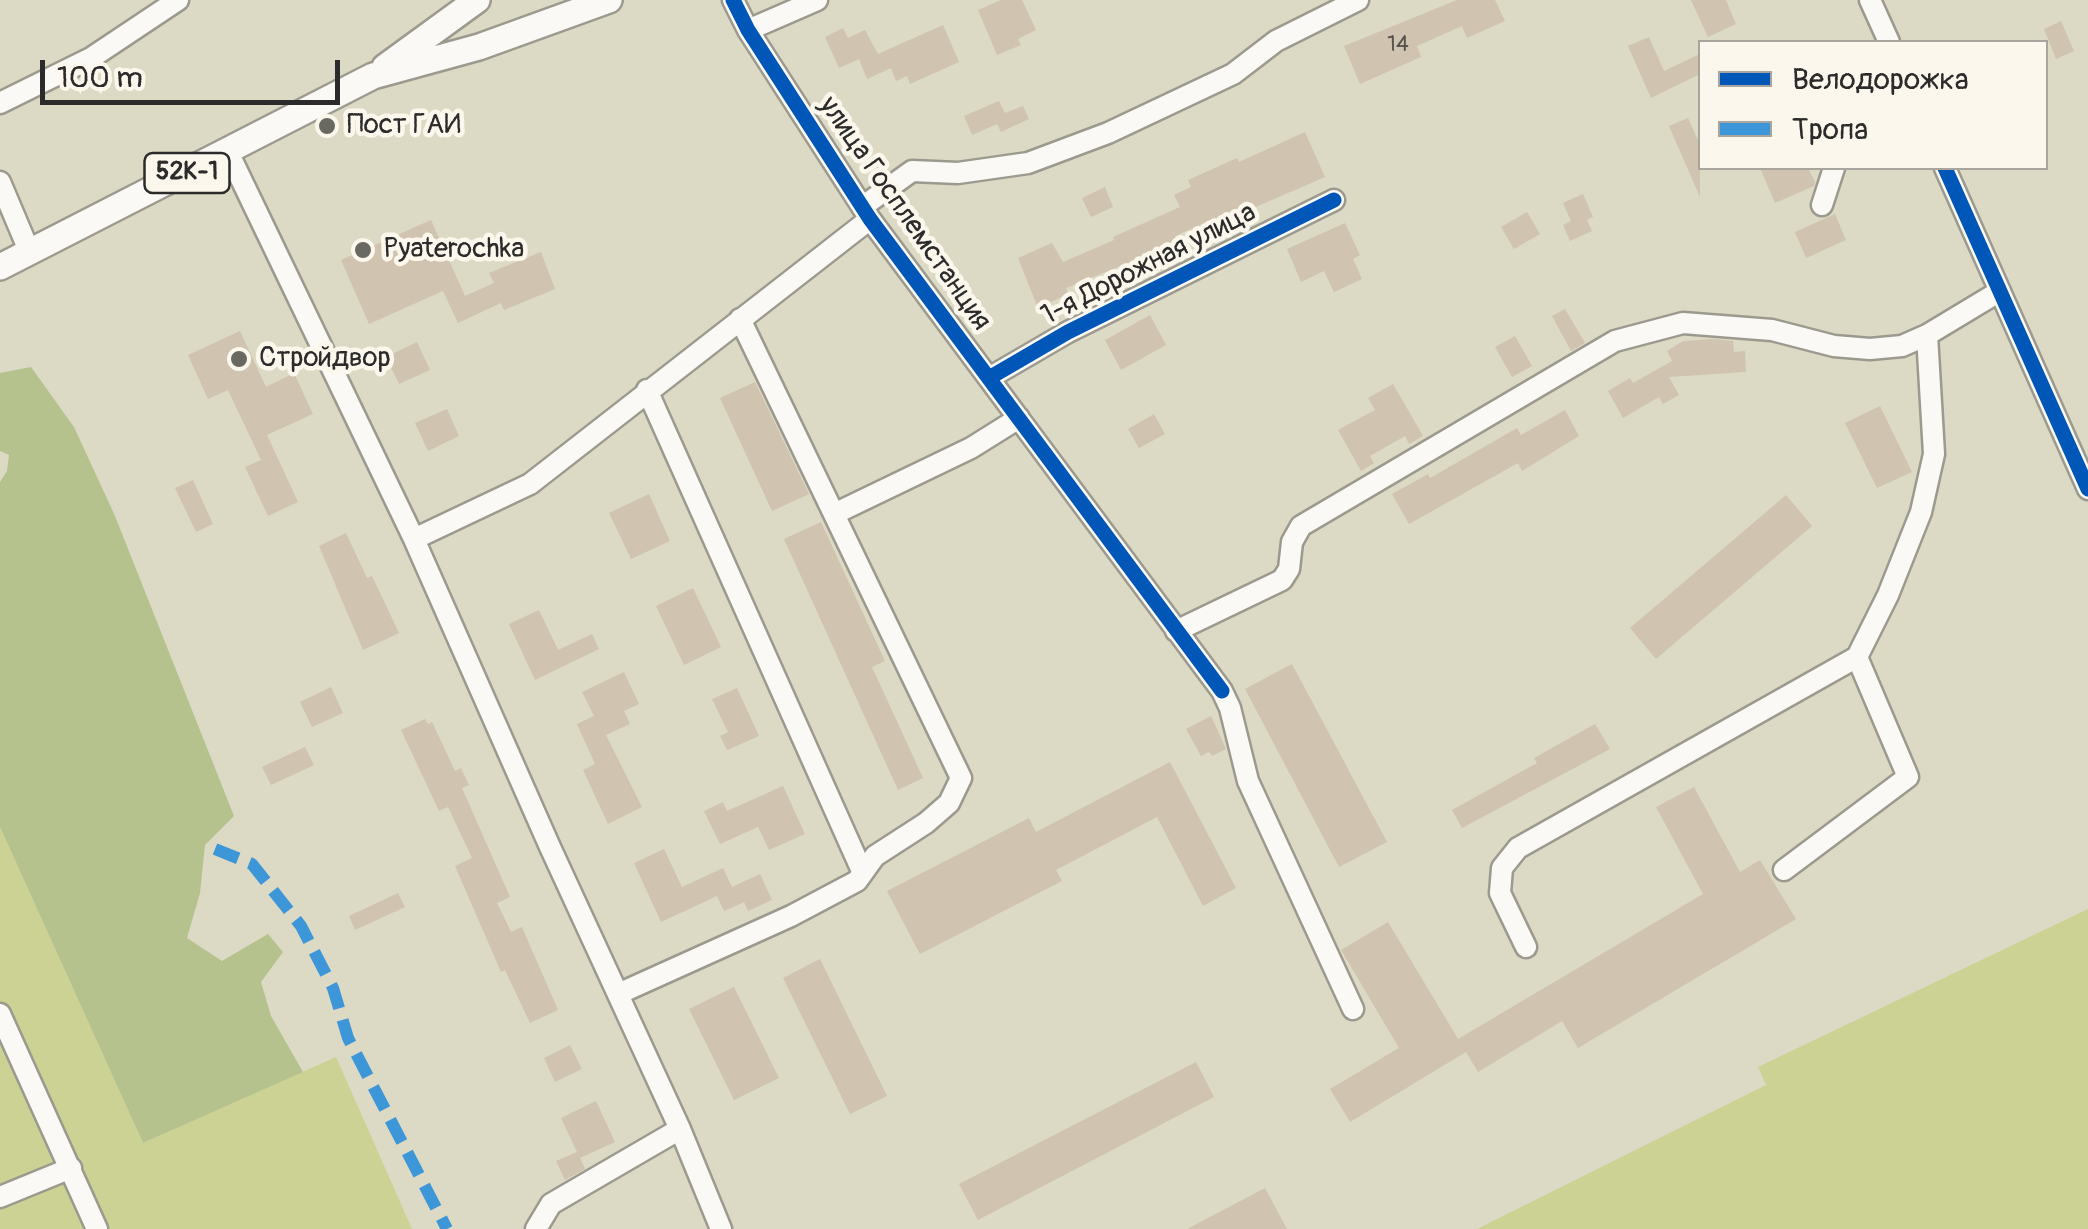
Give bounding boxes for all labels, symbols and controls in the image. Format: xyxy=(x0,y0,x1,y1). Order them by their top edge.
house number: 14 xyxy=(1387,32,1409,58)
scale bar xyxy=(45,40,345,102)
legend xyxy=(1698,40,2048,170)
text: 100 m xyxy=(57,59,143,96)
text: Велодорожка xyxy=(1792,61,1969,98)
street label: улица Госплемстанция xyxy=(811,91,997,337)
place label: Пост ГАИ xyxy=(347,109,461,143)
text: Тропа xyxy=(1792,111,1868,148)
marker: Пост ГАИ xyxy=(316,115,338,137)
road number: 52К-1 xyxy=(144,153,230,193)
street label: 1-я Дорожная улица xyxy=(1036,196,1262,334)
place label: Pyaterochka xyxy=(383,233,524,267)
marker: Pyaterochka xyxy=(352,239,374,261)
place label: Стройдвор xyxy=(259,342,391,376)
marker: Стройдвор xyxy=(228,348,250,370)

